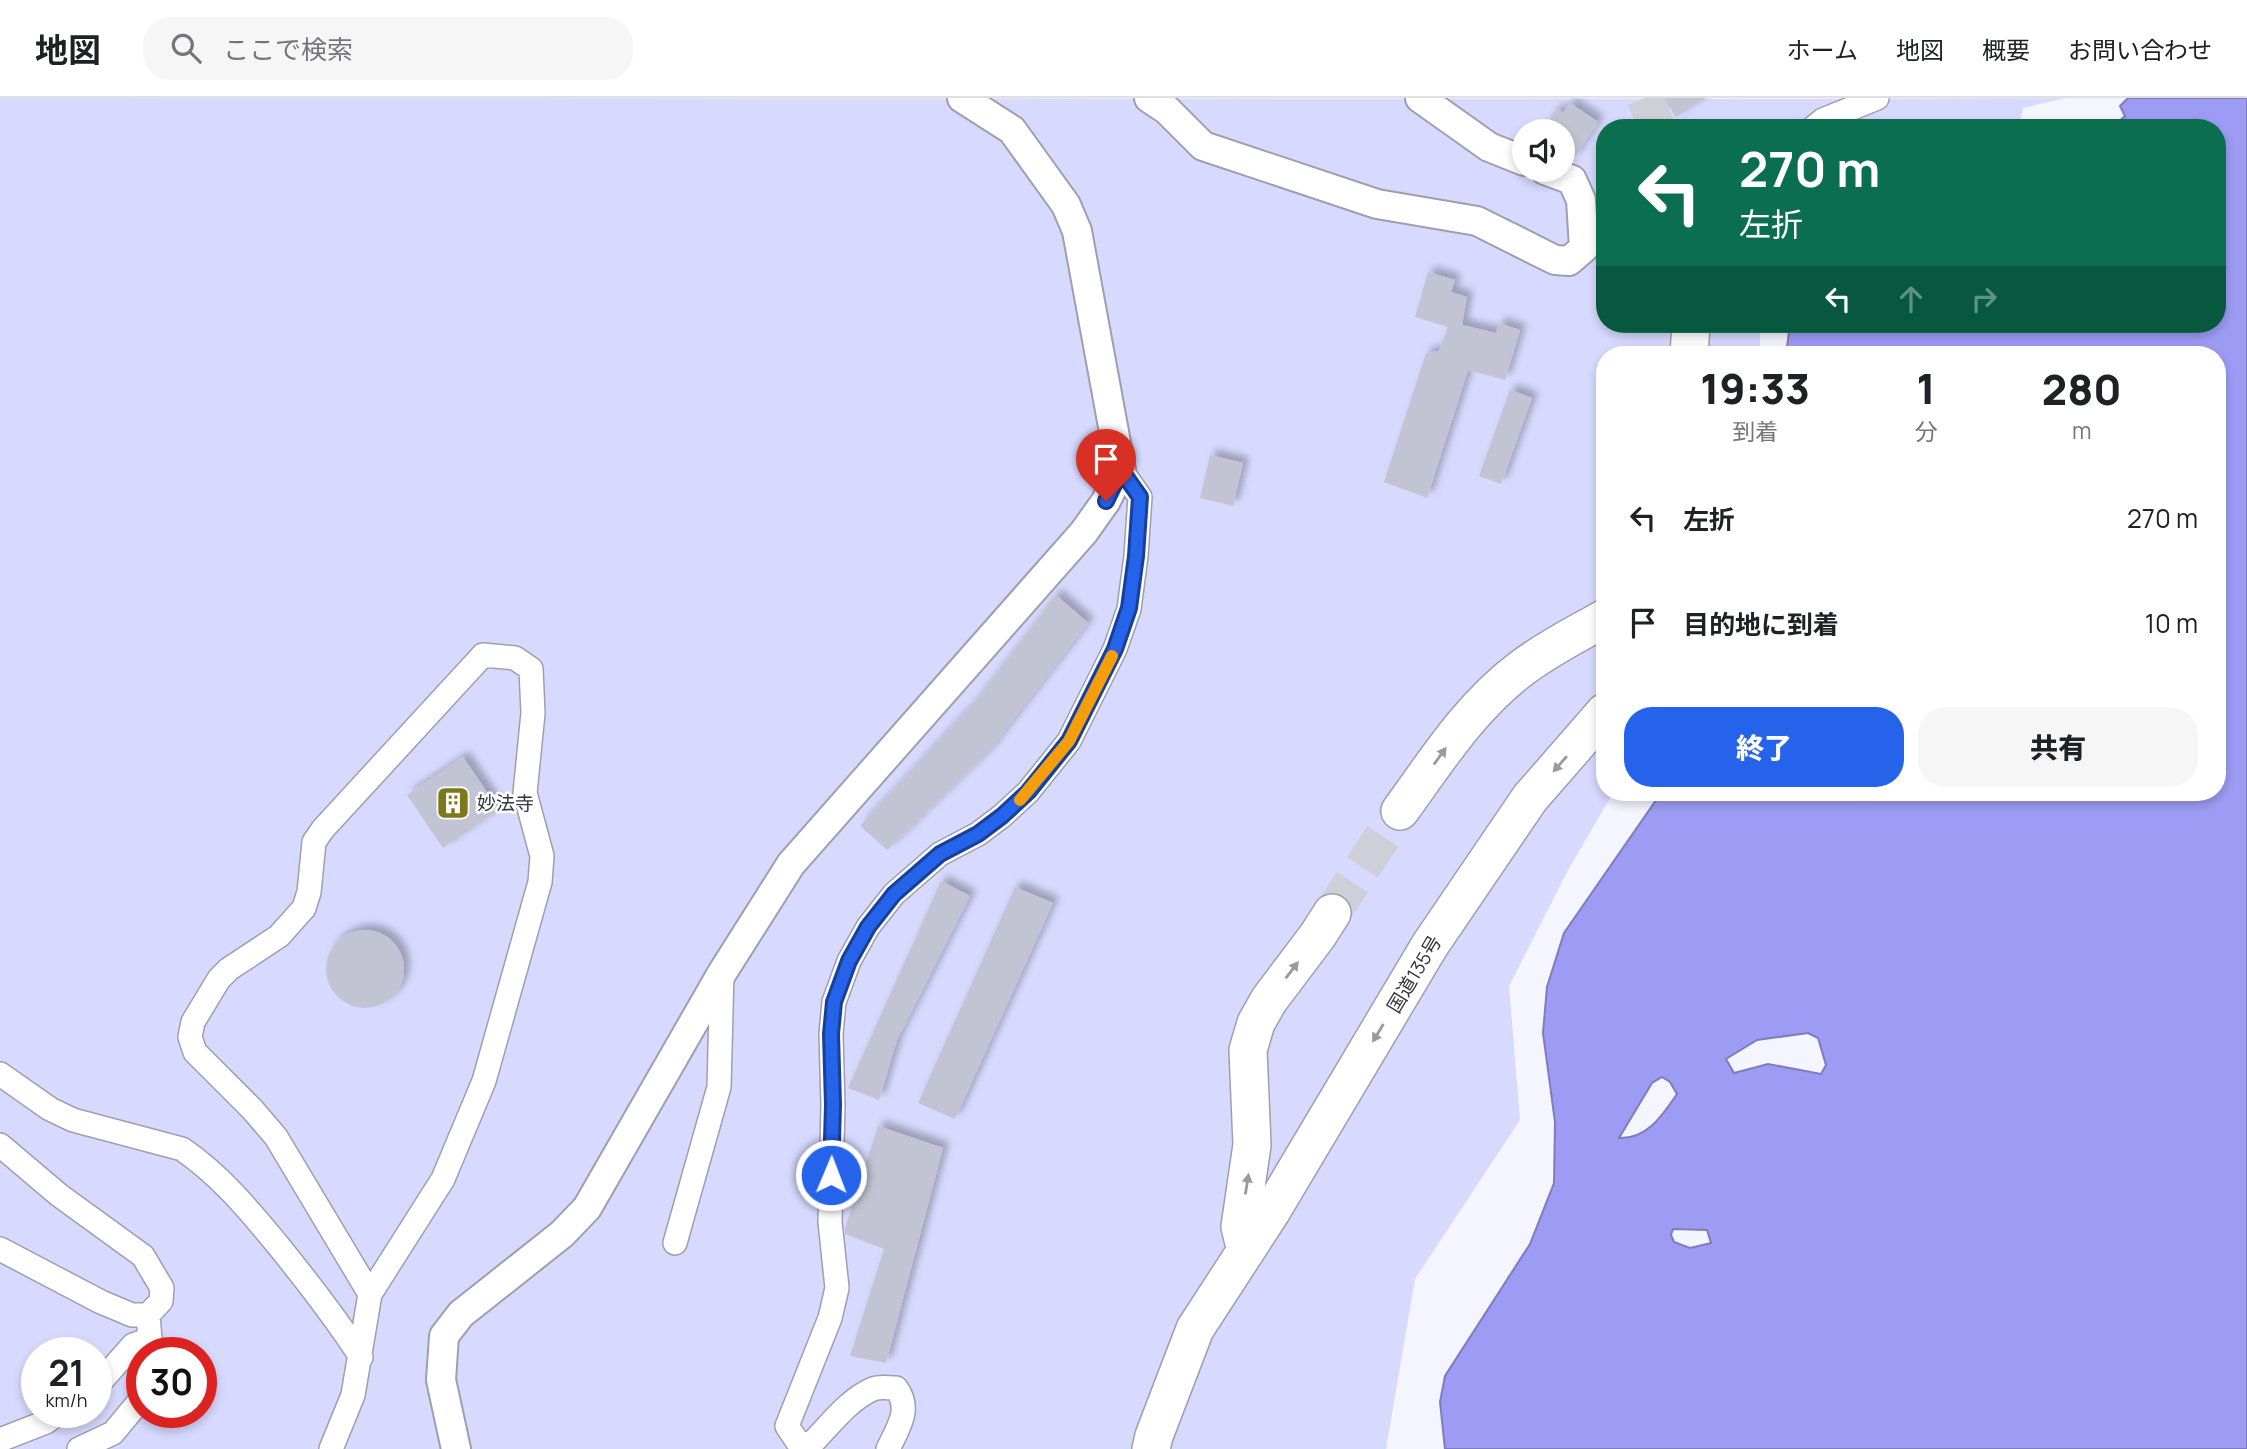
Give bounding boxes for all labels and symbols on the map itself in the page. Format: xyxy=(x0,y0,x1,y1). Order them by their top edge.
pin xyxy=(1076,429,1136,501)
one-way arrow xyxy=(1433,746,1447,765)
one-way arrow xyxy=(1552,755,1568,773)
building icon: 妙法寺 xyxy=(434,784,472,822)
place label: 妙法寺 xyxy=(477,790,534,816)
street label: 国道135号 xyxy=(1381,930,1447,1018)
one-way arrow xyxy=(1285,961,1300,979)
one-way arrow xyxy=(1371,1023,1384,1042)
position arrow xyxy=(794,1138,868,1212)
one-way arrow xyxy=(1242,1173,1253,1195)
speed limit sign: 30 xyxy=(126,1337,217,1428)

